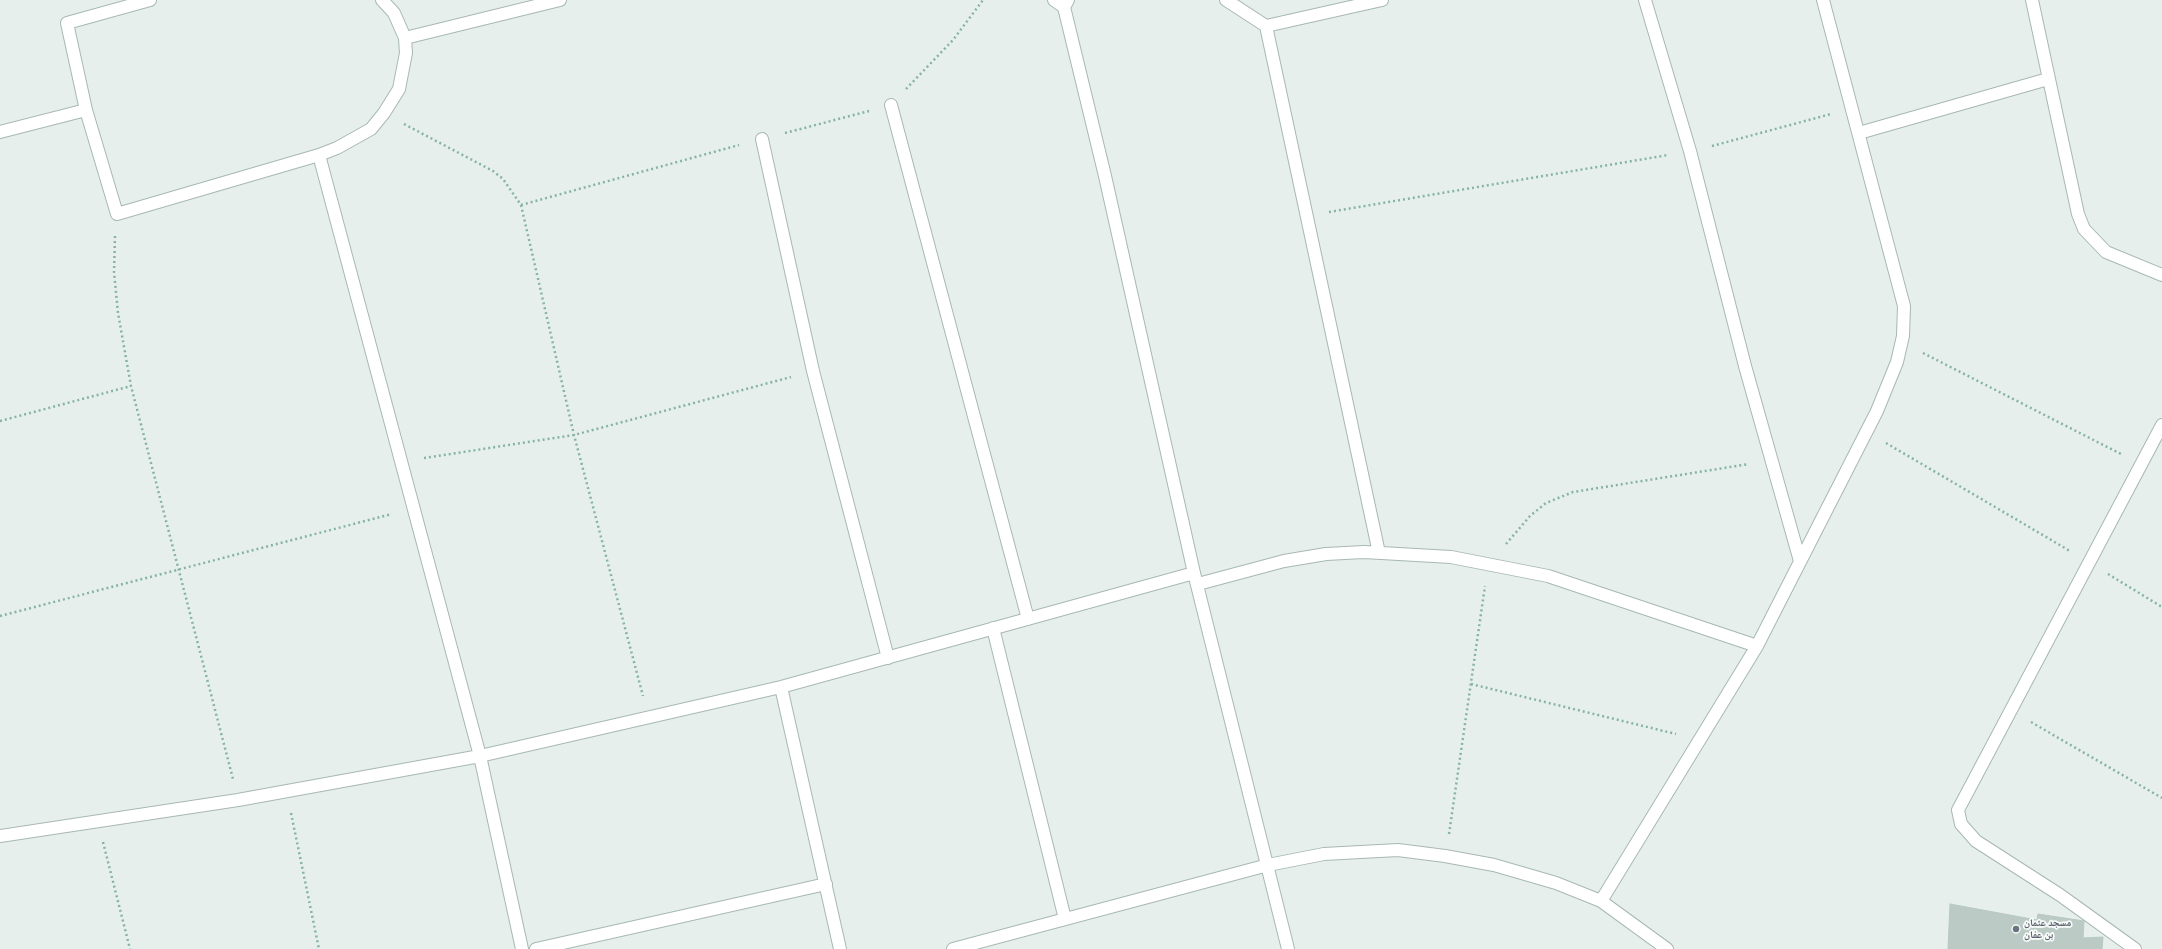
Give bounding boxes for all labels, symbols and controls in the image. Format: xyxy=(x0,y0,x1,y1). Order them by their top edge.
place label: مسجد عثمان بن عفان xyxy=(2024,917,2071,940)
marker: مسجد عثمان بن عفان xyxy=(2011,924,2021,934)

